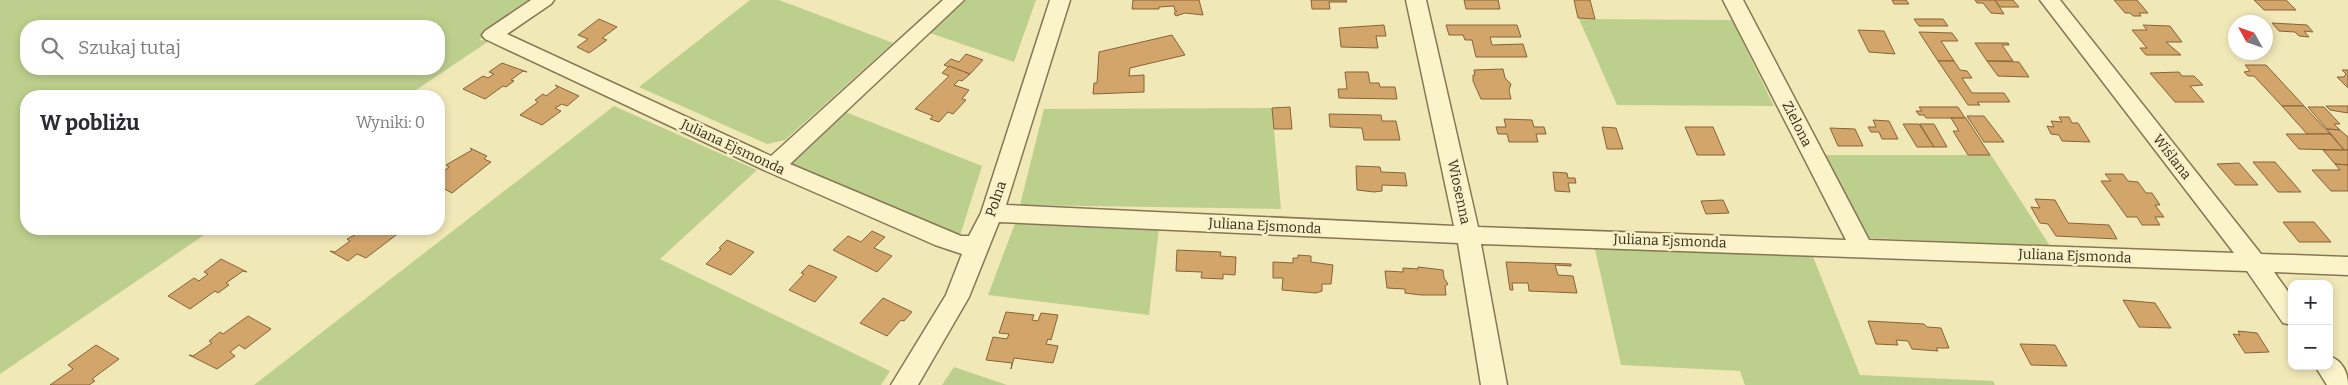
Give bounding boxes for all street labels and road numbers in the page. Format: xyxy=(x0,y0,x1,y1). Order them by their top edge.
street label: Zielona xyxy=(1778,98,1816,150)
street label: Juliana Ejsmonda xyxy=(677,115,788,179)
street label: Wiślana xyxy=(2149,131,2195,183)
street label: Wiosenna xyxy=(1444,158,1474,226)
street label: Polna xyxy=(982,179,1010,219)
street label: Juliana Ejsmonda xyxy=(1207,215,1322,237)
street label: Juliana Ejsmonda xyxy=(1612,230,1727,251)
street label: Juliana Ejsmonda xyxy=(2017,245,2132,266)

